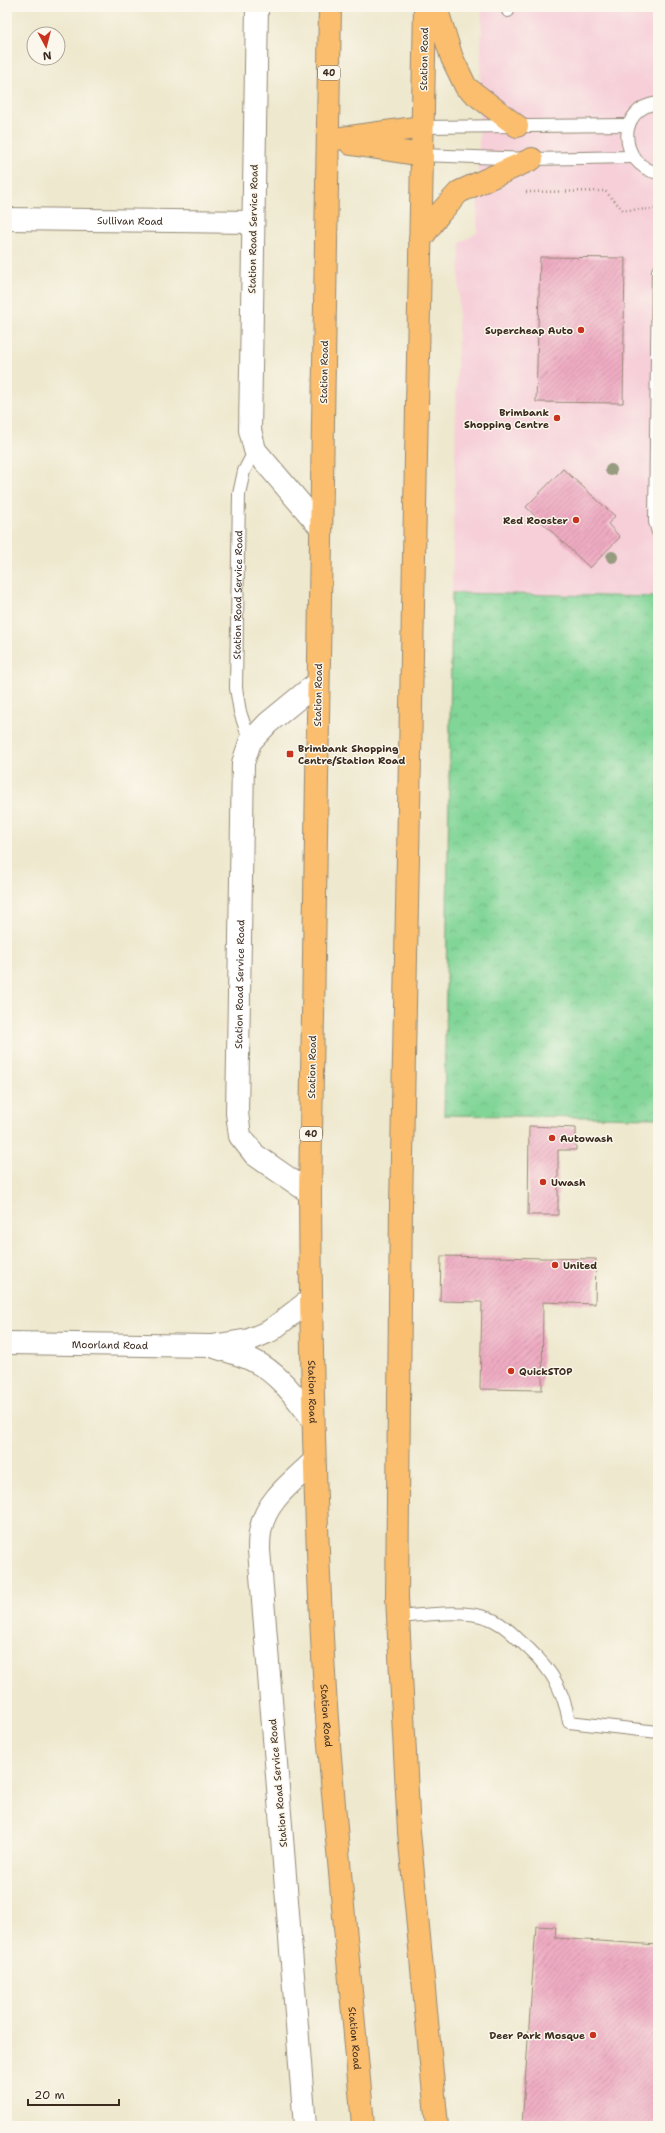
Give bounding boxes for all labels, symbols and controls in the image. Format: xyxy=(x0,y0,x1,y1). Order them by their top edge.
north arrow xyxy=(26,26,66,66)
street label: Station Road xyxy=(417,27,431,91)
text: N xyxy=(42,47,52,63)
road number: 40 xyxy=(318,66,340,80)
street label: Station Road Service Road xyxy=(245,164,261,294)
street label: Sullivan Road xyxy=(97,214,164,227)
place label: Supercheap Auto xyxy=(485,324,573,337)
marker: Supercheap Auto xyxy=(576,325,586,335)
street label: Station Road xyxy=(317,340,331,404)
place label: Brimbank Shopping Centre xyxy=(464,406,549,431)
marker: Brimbank Shopping Centre xyxy=(552,413,562,423)
place label: Red Rooster xyxy=(503,514,569,527)
marker: Red Rooster xyxy=(571,515,581,525)
street label: Station Road Service Road xyxy=(230,530,245,660)
street label: Station Road xyxy=(311,663,325,727)
place label: Brimbank Shopping Centre/Station Road xyxy=(298,742,405,767)
marker: Brimbank Shopping Centre/Station Road xyxy=(285,749,295,759)
street label: Station Road Service Road xyxy=(232,919,247,1049)
street label: Station Road xyxy=(305,1035,319,1099)
road number: 40 xyxy=(300,1127,322,1141)
place label: Autowash xyxy=(560,1132,613,1145)
marker: Autowash xyxy=(547,1133,557,1143)
place label: Uwash xyxy=(551,1176,586,1189)
marker: Uwash xyxy=(538,1177,548,1187)
place label: United xyxy=(563,1259,597,1272)
marker: United xyxy=(550,1260,560,1270)
street label: Moorland Road xyxy=(72,1337,149,1352)
street label: Station Road xyxy=(306,1360,320,1424)
place label: QuickSTOP xyxy=(519,1365,573,1378)
marker: QuickSTOP xyxy=(506,1366,516,1376)
street label: Station Road xyxy=(318,1684,336,1748)
street label: Station Road Service Road xyxy=(266,1717,290,1848)
street label: Station Road xyxy=(346,2006,365,2071)
place label: Deer Park Mosque xyxy=(489,2029,585,2042)
marker: Deer Park Mosque xyxy=(588,2030,598,2040)
scale bar xyxy=(28,2081,119,2107)
text: 20 m xyxy=(34,2087,65,2103)

